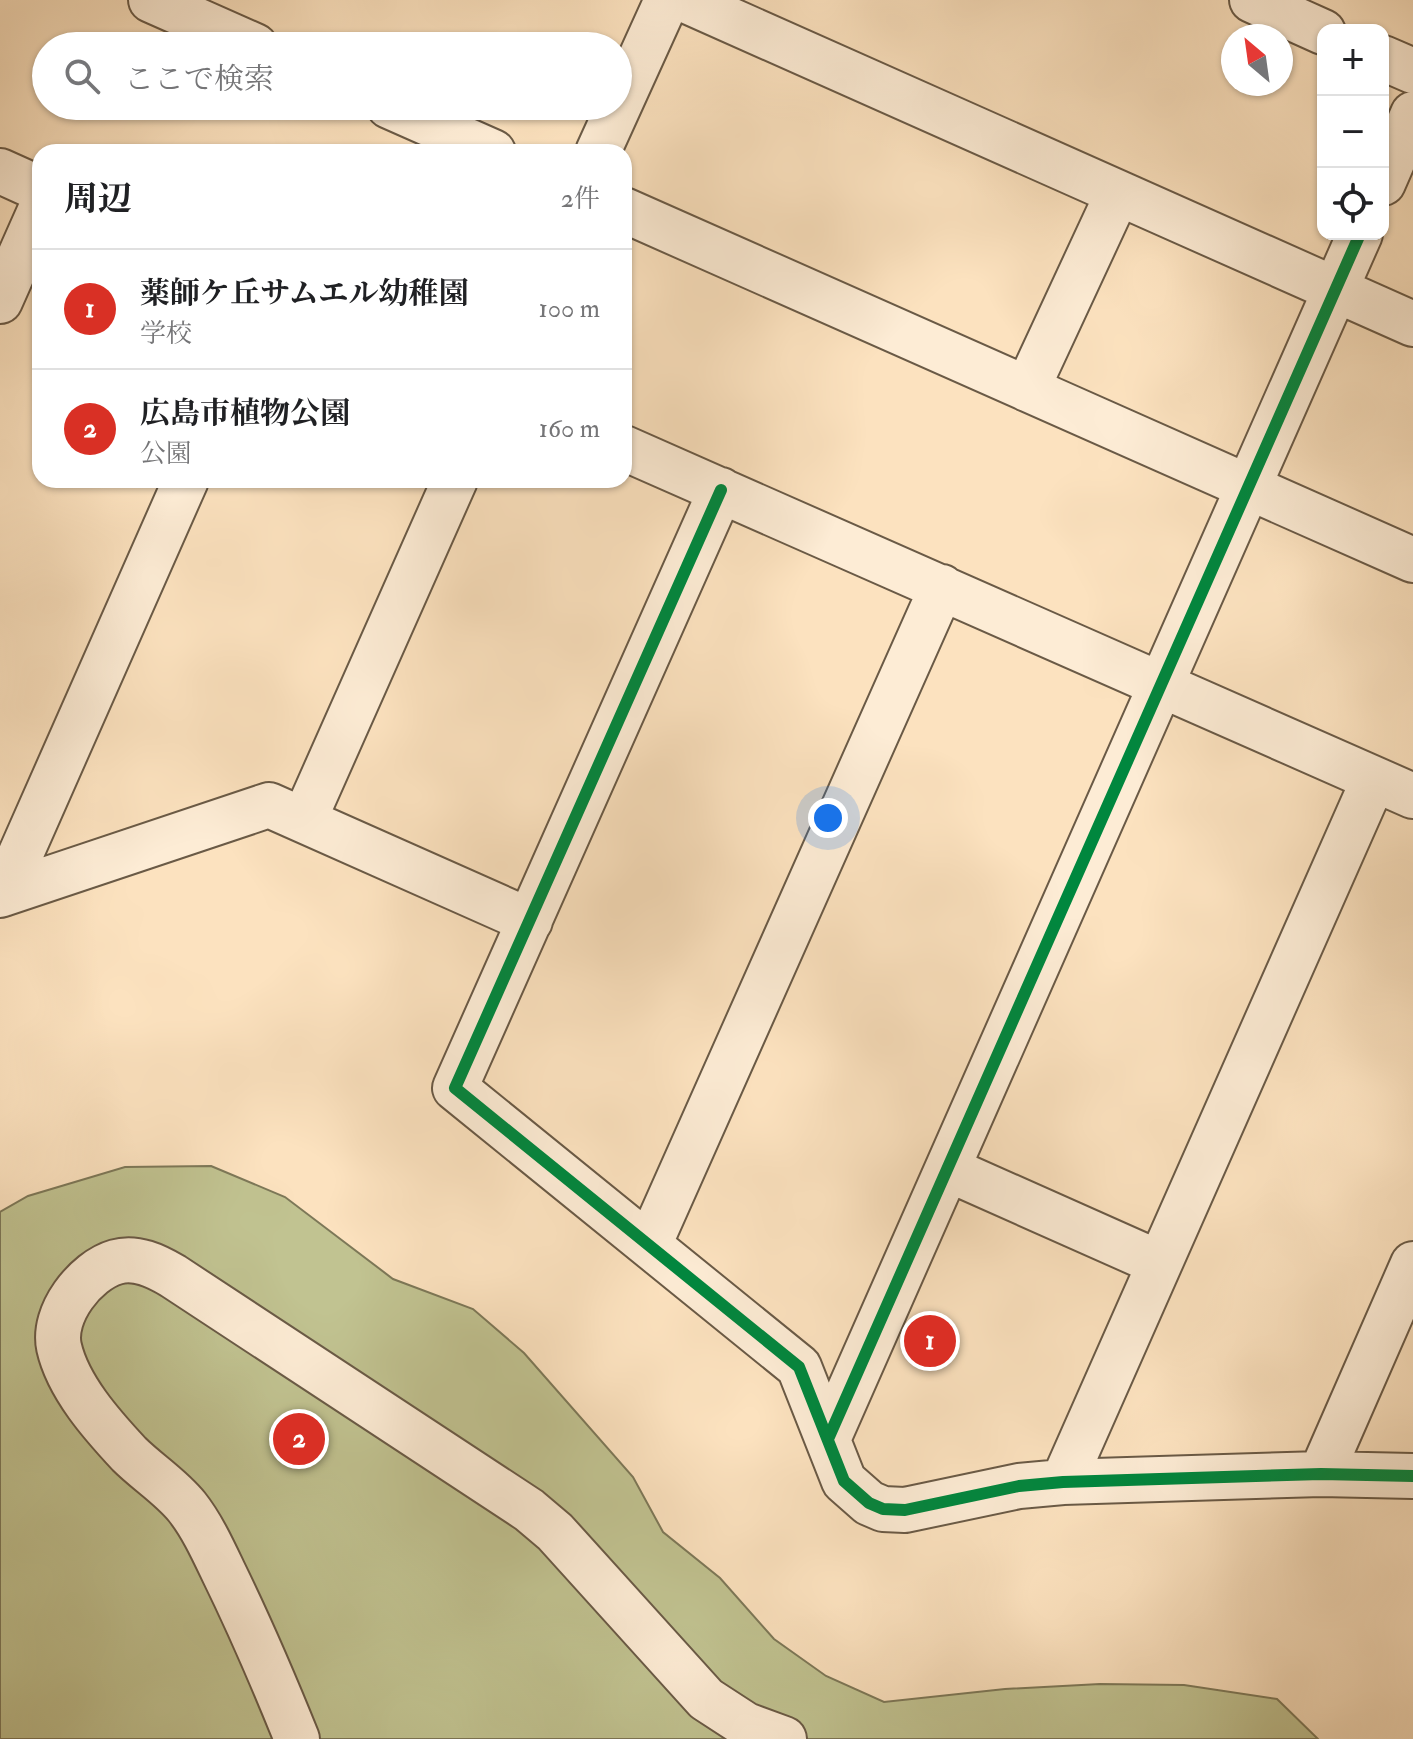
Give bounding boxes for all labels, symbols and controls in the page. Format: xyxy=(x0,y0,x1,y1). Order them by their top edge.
north arrow xyxy=(1221,24,1293,96)
map controls xyxy=(1317,24,1389,240)
button: + xyxy=(1317,24,1389,96)
search box xyxy=(32,32,632,120)
icon: search xyxy=(60,54,104,98)
text: ここで検索 xyxy=(124,61,274,98)
button: − xyxy=(1317,96,1389,168)
button: locate xyxy=(1317,168,1389,240)
text: 周辺 xyxy=(64,178,132,221)
text: 2件 xyxy=(561,183,600,215)
text: 薬師ケ丘サムエル幼稚園 xyxy=(140,275,469,312)
text: 1 xyxy=(85,293,95,325)
text: 100 m xyxy=(539,293,600,325)
text: 学校 xyxy=(140,318,192,350)
text: 広島市植物公園 xyxy=(140,395,350,432)
text: 2 xyxy=(83,413,97,445)
text: 160 m xyxy=(539,413,600,445)
text: 公園 xyxy=(140,438,192,470)
your location xyxy=(808,798,848,838)
pin: 1 xyxy=(904,1311,956,1371)
pin: 2 xyxy=(273,1409,325,1469)

